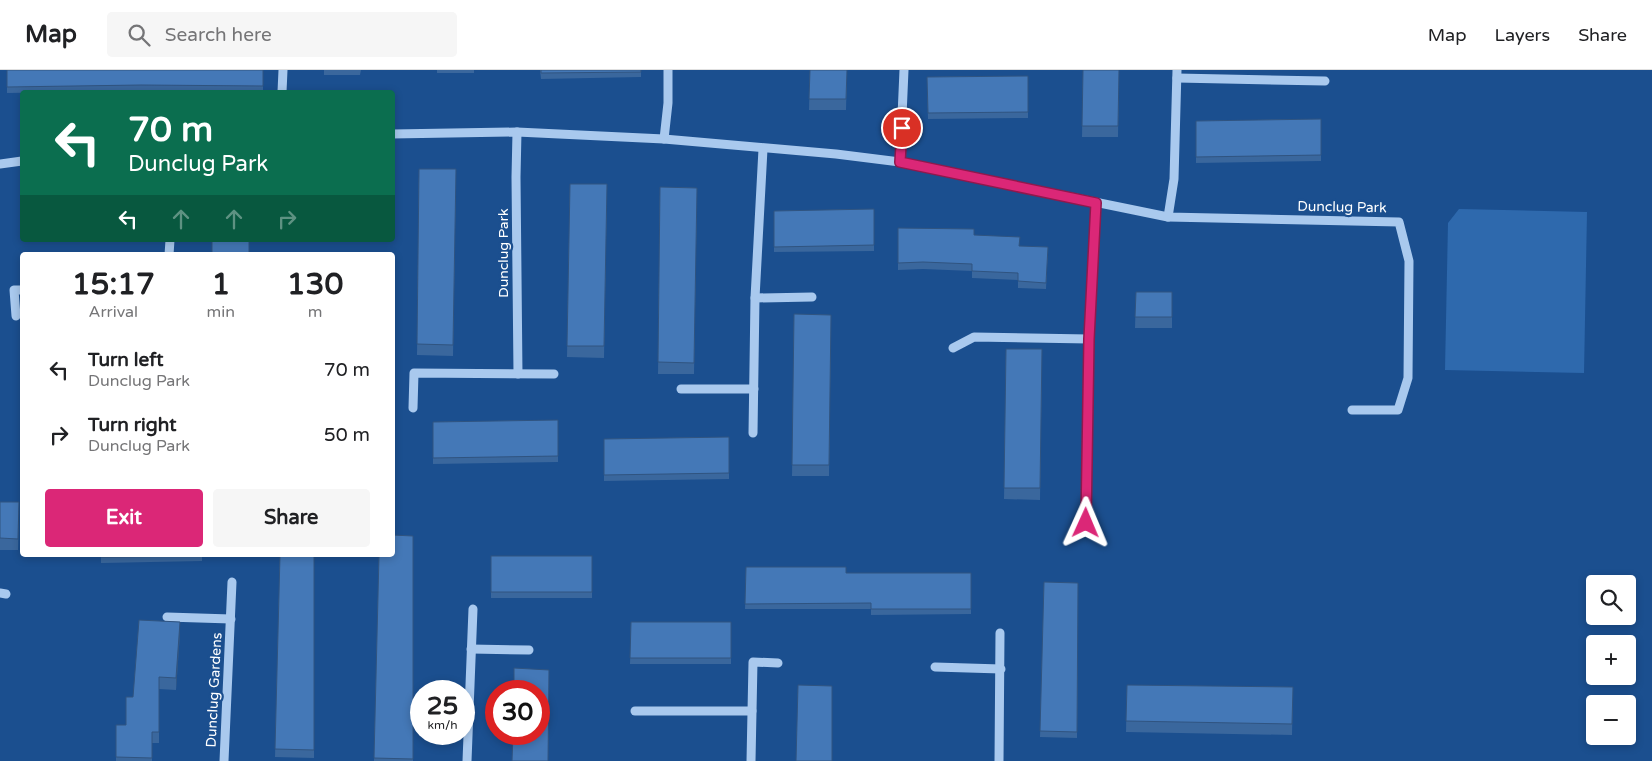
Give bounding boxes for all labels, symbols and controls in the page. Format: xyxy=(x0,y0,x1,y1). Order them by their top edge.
search box xyxy=(107,12,457,57)
text: Map xyxy=(25,20,77,49)
icon: search xyxy=(125,21,153,49)
text: Search here xyxy=(165,24,272,46)
text: Map xyxy=(1428,24,1467,46)
text: Layers xyxy=(1495,24,1550,46)
text: Share xyxy=(1578,24,1627,46)
pin xyxy=(881,107,923,149)
text: 70 m xyxy=(128,109,213,151)
icon: left xyxy=(45,110,110,175)
icon: arrive xyxy=(888,114,916,142)
text: Dunclug Park xyxy=(128,151,268,177)
street label: Dunclug Park xyxy=(1297,198,1387,216)
icon: left xyxy=(114,205,142,233)
icon: ahead xyxy=(167,205,195,233)
icon: ahead xyxy=(220,205,248,233)
icon: right xyxy=(273,205,301,233)
street label: Dunclug Park xyxy=(495,208,512,298)
text: 15:17 xyxy=(72,266,155,303)
text: 1 xyxy=(211,266,230,303)
text: 130 xyxy=(287,266,343,303)
text: Arrival xyxy=(89,302,138,322)
text: min xyxy=(207,302,235,322)
text: m xyxy=(308,302,322,322)
text: Turn left xyxy=(88,349,164,371)
icon: left xyxy=(45,356,73,384)
text: 70 m xyxy=(324,359,370,381)
text: Dunclug Park xyxy=(88,371,190,391)
text: Turn right xyxy=(88,414,176,436)
icon: right xyxy=(45,421,73,449)
text: 50 m xyxy=(324,424,370,446)
text: Dunclug Park xyxy=(88,436,190,456)
button: Exit xyxy=(45,489,203,547)
button: Share xyxy=(213,489,370,547)
position arrow xyxy=(1059,496,1111,548)
map controls xyxy=(1586,575,1636,745)
button: search xyxy=(1586,575,1636,625)
street label: Dunclug Gardens xyxy=(203,632,226,748)
button: + xyxy=(1586,635,1636,685)
speed limit sign: 30 xyxy=(485,680,550,745)
text: 25 xyxy=(427,691,458,721)
button: − xyxy=(1586,695,1636,745)
text: km/h xyxy=(427,718,458,732)

